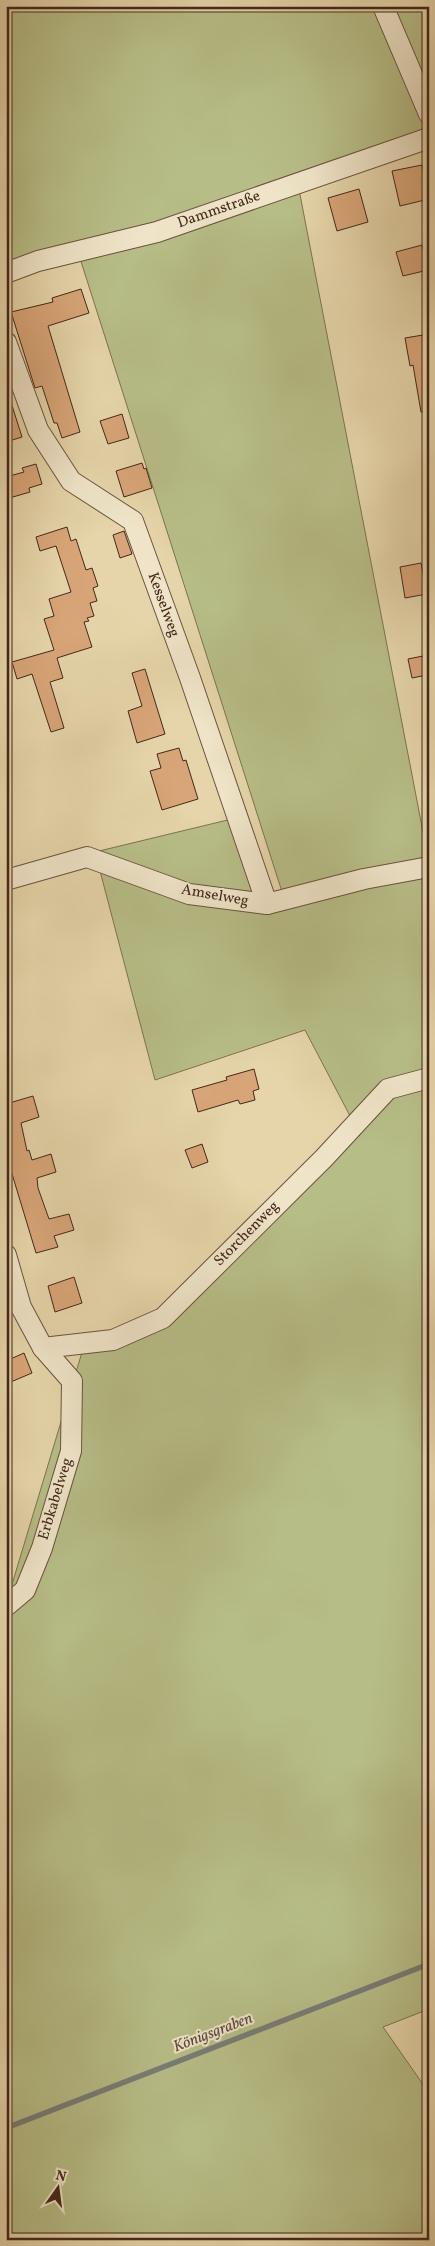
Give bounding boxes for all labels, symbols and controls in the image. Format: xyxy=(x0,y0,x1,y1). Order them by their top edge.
street label: Dammstraße xyxy=(175,186,263,234)
street label: Kesselweg xyxy=(142,570,184,641)
street label: Amselweg xyxy=(180,880,251,912)
street label: Storchenweg xyxy=(210,1196,285,1271)
street label: Erbkabelweg xyxy=(34,1455,79,1543)
water label: Königsgraben xyxy=(170,2008,256,2058)
north arrow xyxy=(32,2164,82,2214)
text: N xyxy=(54,2166,68,2187)

